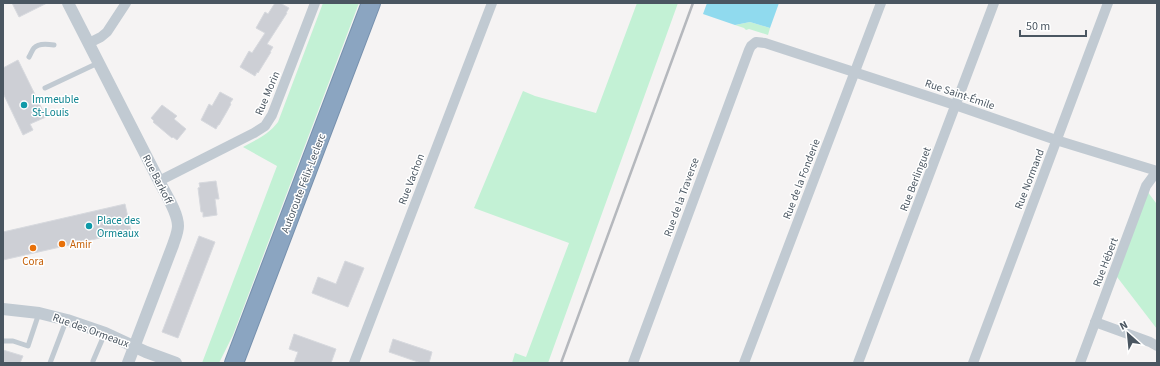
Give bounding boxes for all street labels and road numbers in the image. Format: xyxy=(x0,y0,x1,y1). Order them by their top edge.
street label: Rue Morin xyxy=(251,69,283,117)
street label: Rue Saint-Émile xyxy=(923,76,997,114)
street label: Autoroute Félix-Leclerc xyxy=(278,131,329,235)
street label: Rue de la Fonderie xyxy=(779,136,824,222)
street label: Rue Berlinguet xyxy=(896,145,935,213)
street label: Rue Normand xyxy=(1011,147,1048,212)
street label: Rue Vachon xyxy=(395,151,428,207)
street label: Rue Barkoff xyxy=(139,152,177,207)
street label: Rue de la Traverse xyxy=(660,155,703,239)
street label: Rue Hébert xyxy=(1089,235,1122,289)
street label: Rue des Ormeaux xyxy=(51,310,131,351)

